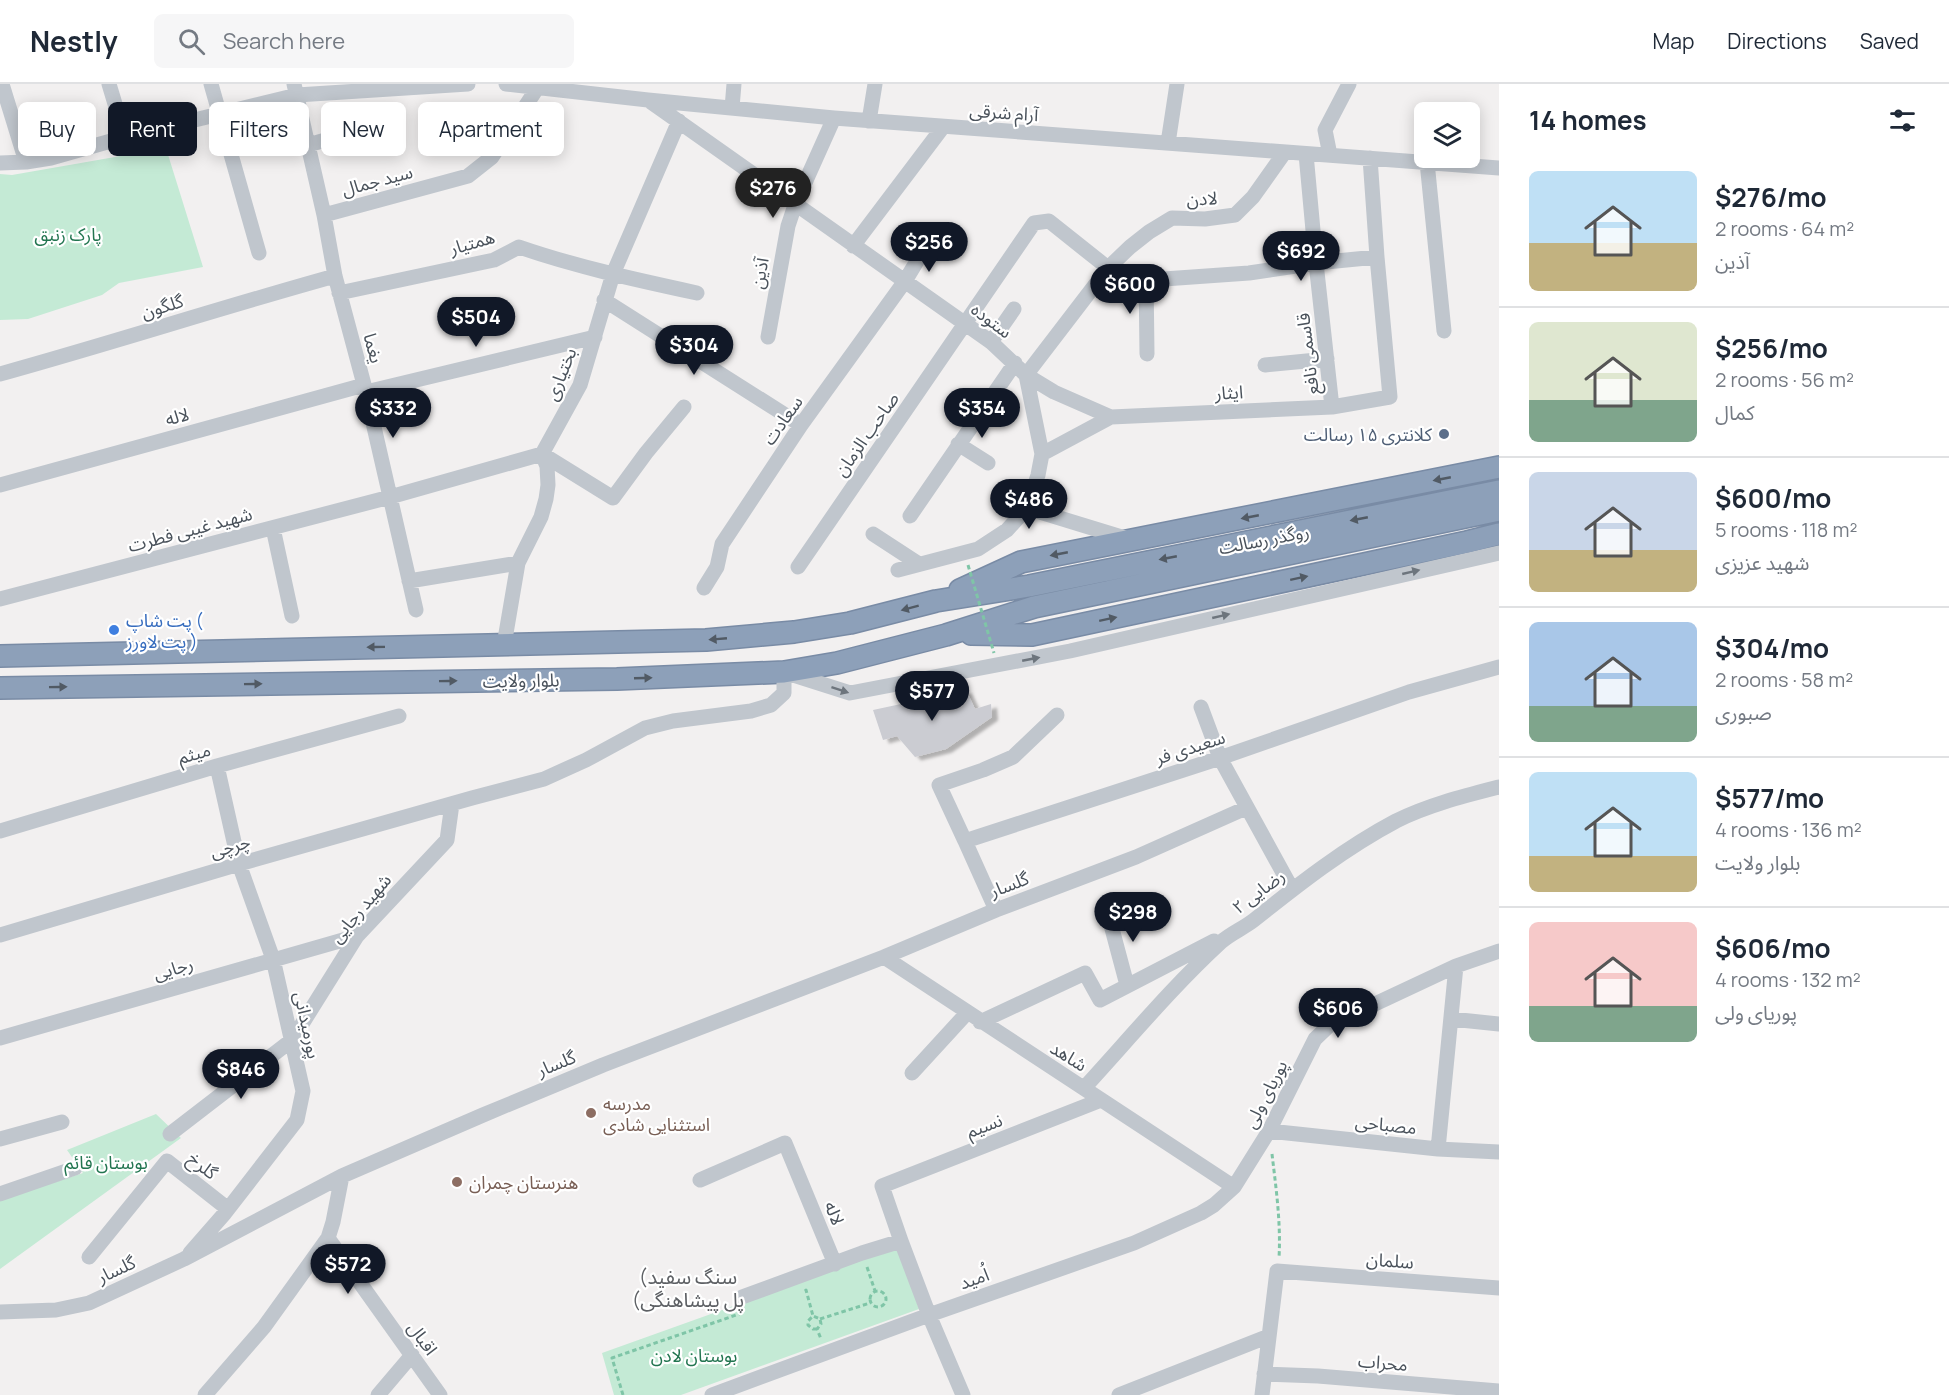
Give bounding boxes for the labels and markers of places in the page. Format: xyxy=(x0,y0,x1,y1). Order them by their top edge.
pin: $276 xyxy=(737,168,809,219)
pin: $256 xyxy=(893,222,965,273)
pin: $692 xyxy=(1265,231,1337,282)
pin: $600 xyxy=(1094,264,1166,315)
pin: $504 xyxy=(440,297,512,348)
pin: $304 xyxy=(658,325,730,376)
pin: $332 xyxy=(357,388,429,439)
pin: $354 xyxy=(946,388,1018,439)
place label: کلانتری ۱۵ رسالت xyxy=(1304,422,1433,446)
marker: کلانتری ۱۵ رسالت xyxy=(1437,427,1451,441)
pin: $486 xyxy=(993,479,1065,530)
place label: پت شاپ ( پت لاورز ) xyxy=(125,608,203,653)
marker: پت شاپ ( پت لاورز ) xyxy=(107,623,121,637)
pin: $577 xyxy=(896,671,968,722)
pin: $298 xyxy=(1097,892,1169,943)
pin: $606 xyxy=(1302,988,1374,1039)
pin: $846 xyxy=(205,1049,277,1100)
place label: مدرسه استثنایی شادی xyxy=(603,1091,710,1136)
marker: مدرسه استثنایی شادی xyxy=(584,1106,598,1120)
place label: هنرستان چمران xyxy=(469,1170,578,1194)
marker: هنرستان چمران xyxy=(450,1175,464,1189)
pin: $572 xyxy=(312,1244,384,1295)

